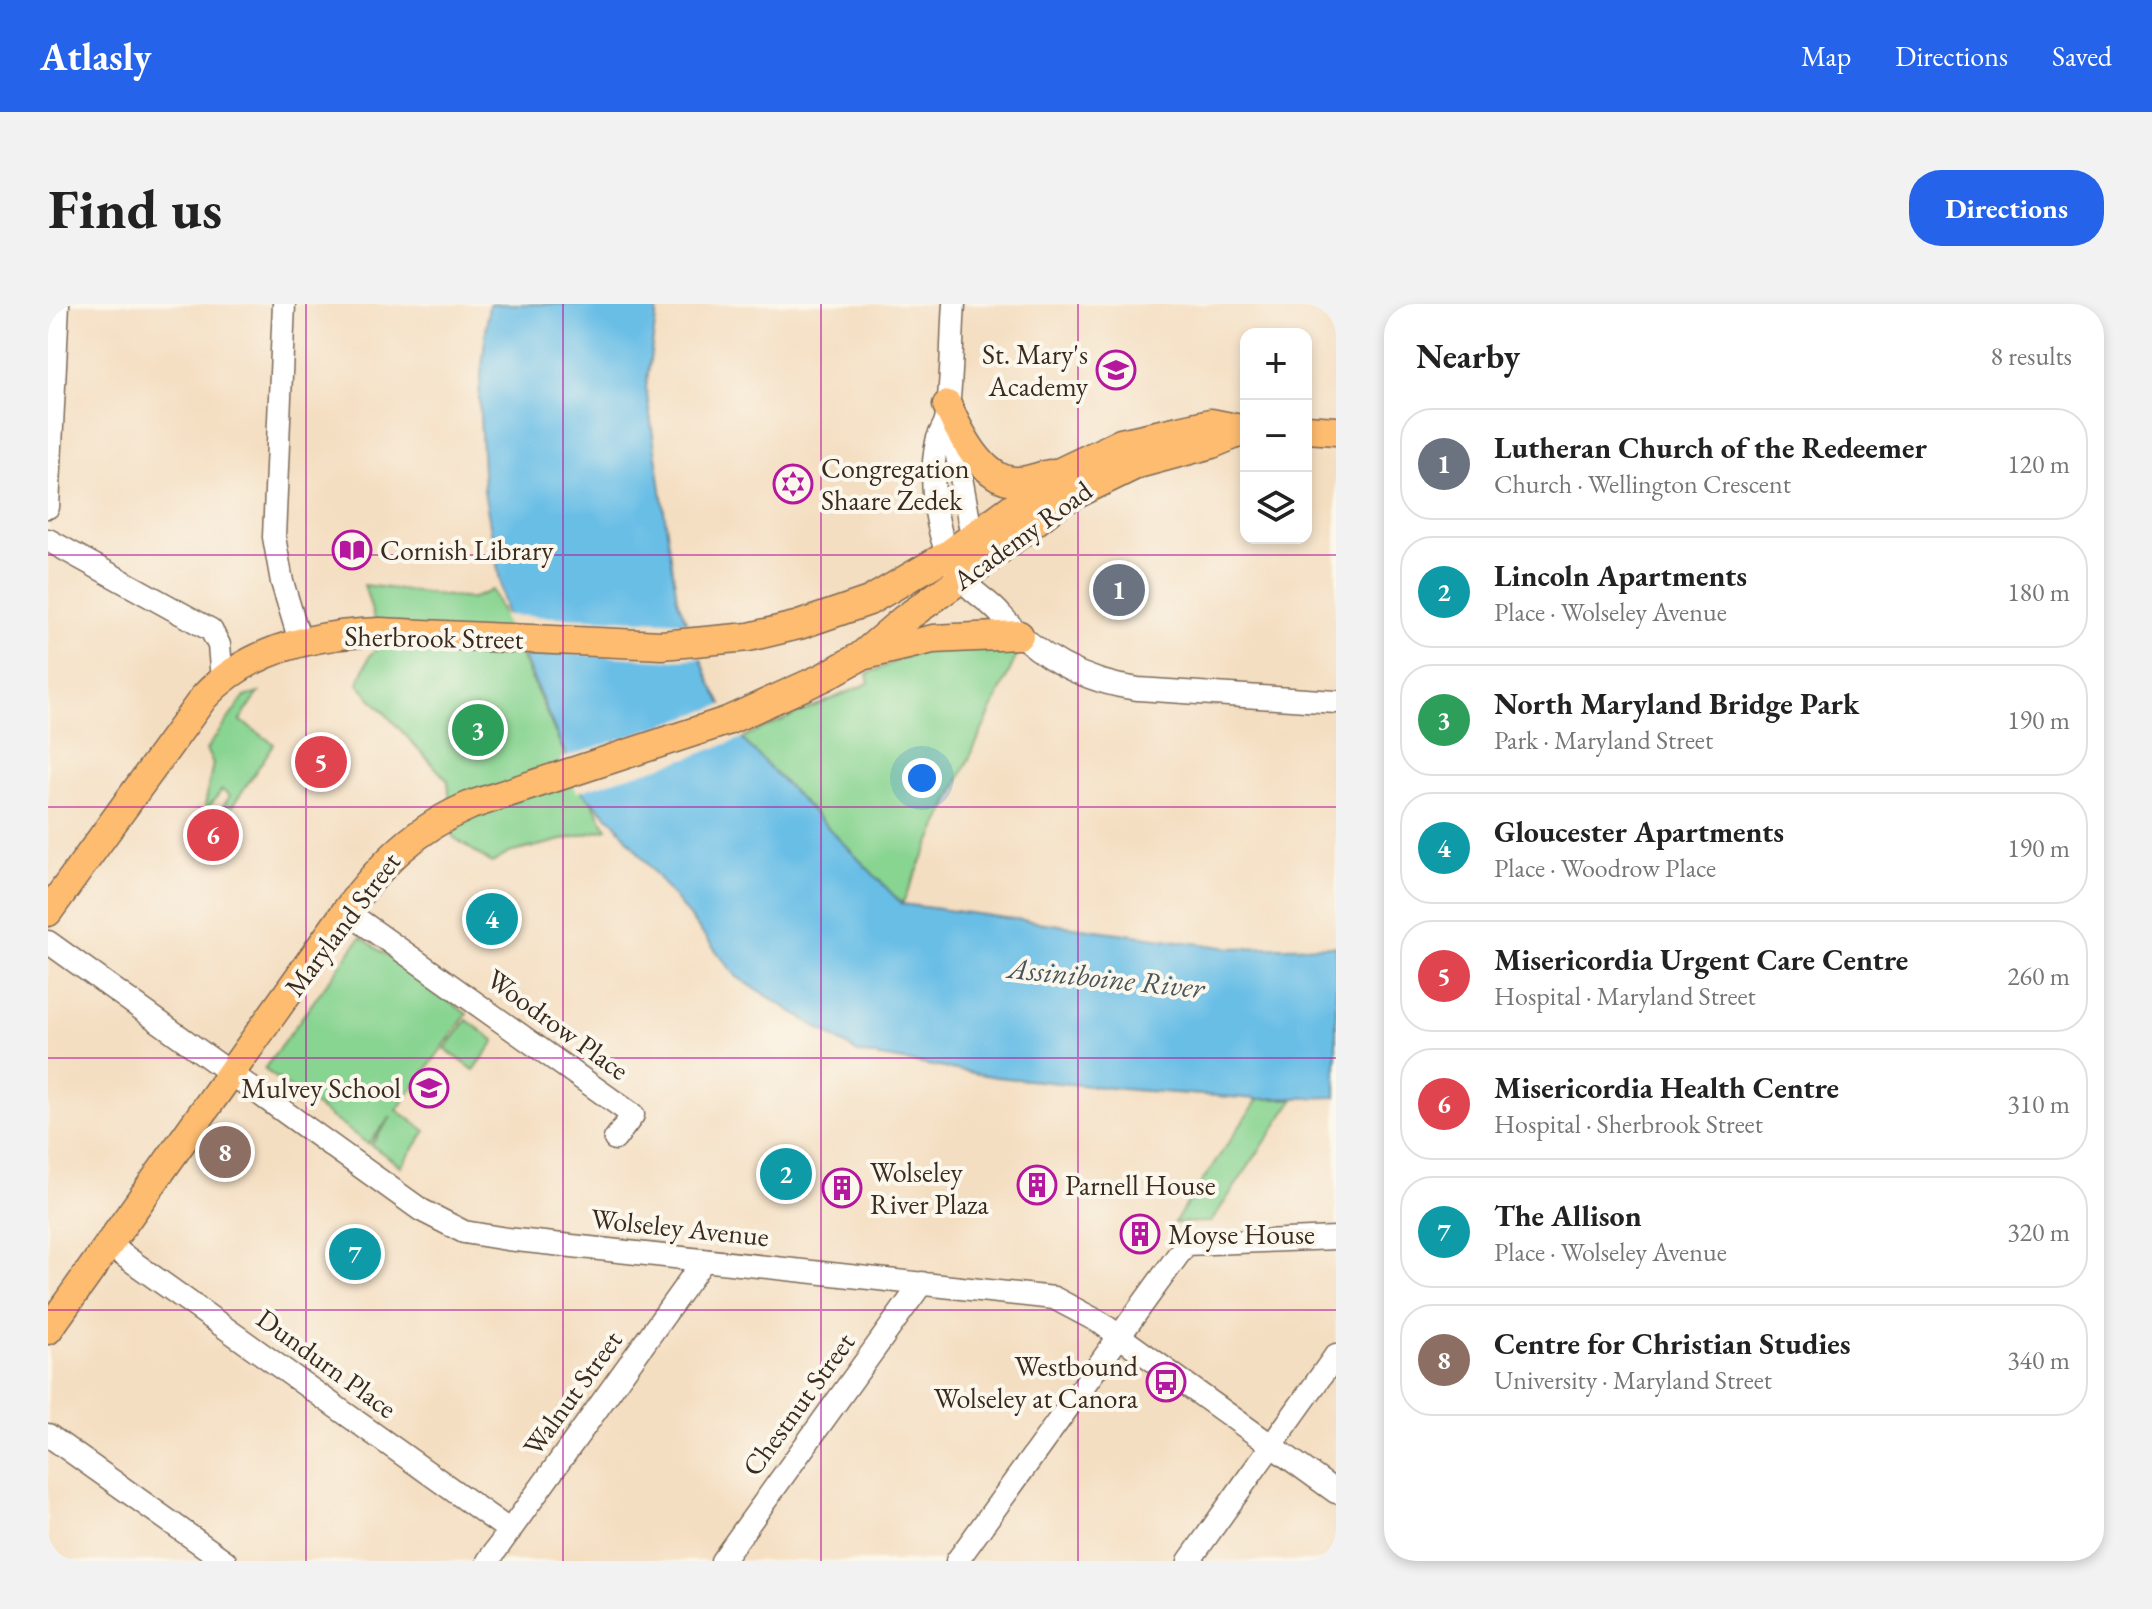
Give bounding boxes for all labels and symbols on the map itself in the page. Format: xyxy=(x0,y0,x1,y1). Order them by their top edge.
place label: St. Mary's Academy xyxy=(982,336,1089,404)
school or university icon: St. Mary's Academy xyxy=(1095,349,1137,391)
place label: Congregation Shaare Zedek xyxy=(821,450,970,518)
synagogue icon: Congregation Shaare Zedek xyxy=(772,463,814,505)
street label: Academy Road xyxy=(944,472,1099,598)
library icon: Cornish Library xyxy=(331,529,373,571)
place label: Cornish Library xyxy=(380,532,554,568)
pin: 1 xyxy=(1093,560,1145,620)
street label: Sherbrook Street xyxy=(344,617,524,657)
pin: 3 xyxy=(452,700,504,760)
pin: 5 xyxy=(295,732,347,792)
your location xyxy=(902,758,942,798)
pin: 6 xyxy=(187,805,239,865)
street label: Maryland Street xyxy=(276,845,408,1003)
pin: 4 xyxy=(466,889,518,949)
water label: Assiniboine River xyxy=(1004,948,1208,1007)
street label: Woodrow Place xyxy=(480,960,636,1088)
school or university icon: Mulvey School xyxy=(408,1067,450,1109)
place label: Mulvey School xyxy=(241,1070,401,1106)
pin: 8 xyxy=(199,1122,251,1182)
pin: 2 xyxy=(760,1144,812,1204)
place label: Wolseley River Plaza xyxy=(870,1154,990,1222)
building icon: Parnell House xyxy=(1016,1164,1058,1206)
building icon: Wolseley River Plaza xyxy=(821,1167,863,1209)
place label: Parnell House xyxy=(1065,1167,1216,1203)
street label: Wolseley Avenue xyxy=(589,1200,771,1254)
building icon: Moyse House xyxy=(1119,1213,1161,1255)
place label: Moyse House xyxy=(1168,1216,1315,1252)
pin: 7 xyxy=(329,1224,381,1284)
street label: Dundurn Place xyxy=(250,1300,404,1426)
street label: Walnut Street xyxy=(514,1323,630,1463)
street label: Chestnut Street xyxy=(734,1325,862,1483)
place label: Westbound Wolseley at Canora xyxy=(934,1348,1139,1416)
bus stop icon: Westbound Wolseley at Canora xyxy=(1145,1361,1187,1403)

